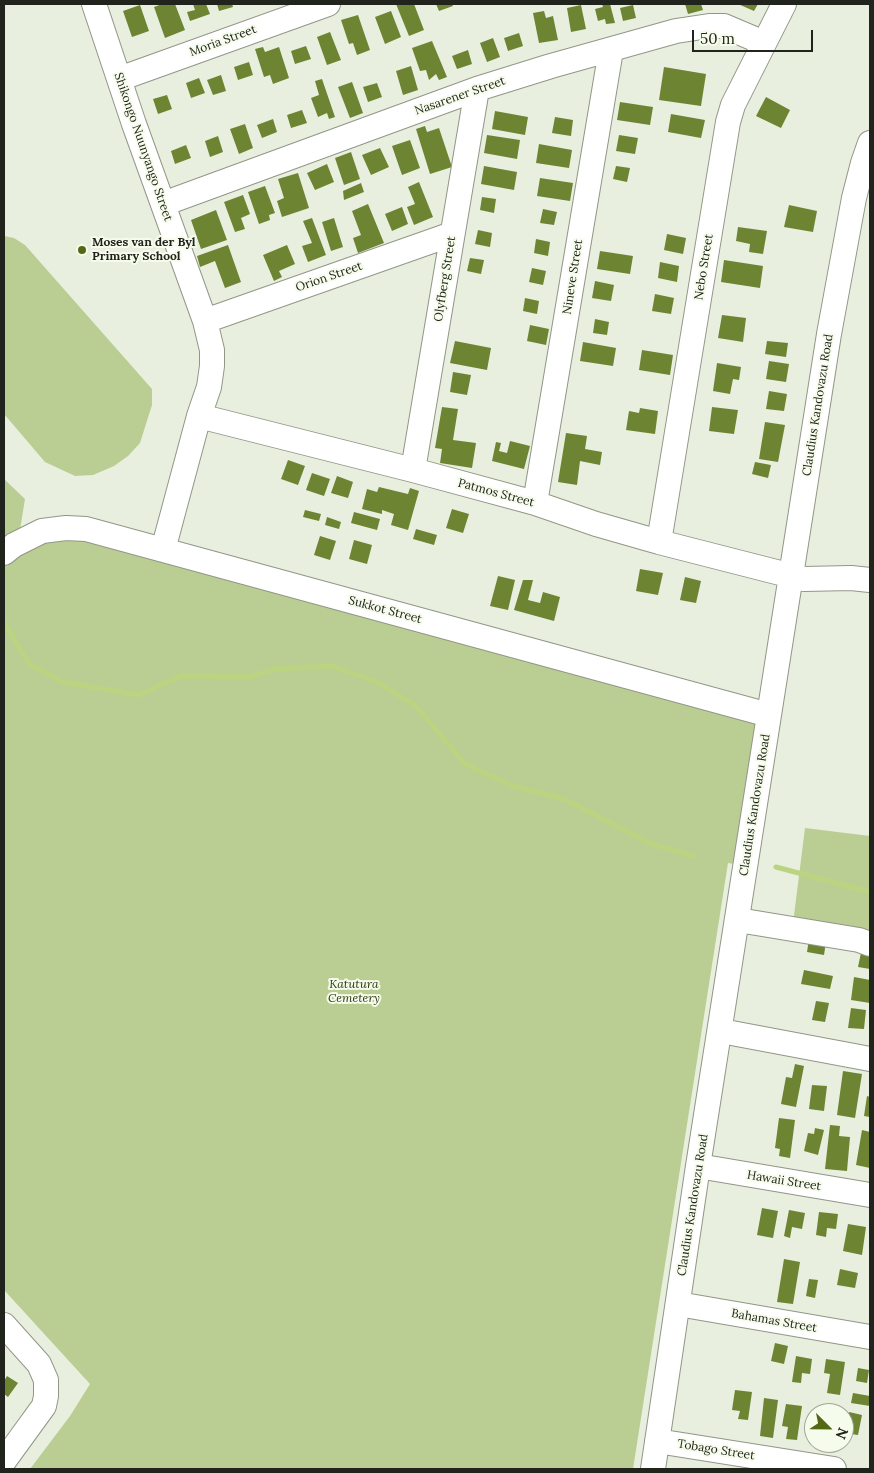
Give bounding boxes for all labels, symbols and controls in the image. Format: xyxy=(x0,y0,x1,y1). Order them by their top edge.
scale bar xyxy=(694,20,815,52)
street label: Moria Street xyxy=(188,22,258,60)
text: 50 m xyxy=(700,29,735,48)
street label: Shikongo Nuunyango Street xyxy=(111,71,175,223)
street label: Nasarener Street xyxy=(413,74,507,118)
street label: Nebo Street xyxy=(692,233,716,301)
street label: Olyfberg Street xyxy=(431,235,459,323)
place label: Moses van der Byl Primary School xyxy=(92,236,195,264)
street label: Nineve Street xyxy=(560,238,586,316)
marker: Moses van der Byl Primary School xyxy=(76,244,88,256)
street label: Orion Street xyxy=(294,259,364,295)
street label: Claudius Kandovazu Road xyxy=(800,333,836,477)
street label: Patmos Street xyxy=(456,476,536,510)
street label: Sukkot Street xyxy=(347,593,423,627)
street label: Claudius Kandovazu Road xyxy=(737,733,773,877)
park label: Katutura Cemetery xyxy=(328,978,380,1006)
street label: Claudius Kandovazu Road xyxy=(675,1133,711,1277)
street label: Hawaii Street xyxy=(746,1168,822,1194)
street label: Bahamas Street xyxy=(730,1306,818,1336)
north arrow xyxy=(804,1403,854,1453)
text: N xyxy=(831,1425,852,1442)
street label: Tobago Street xyxy=(676,1437,756,1463)

